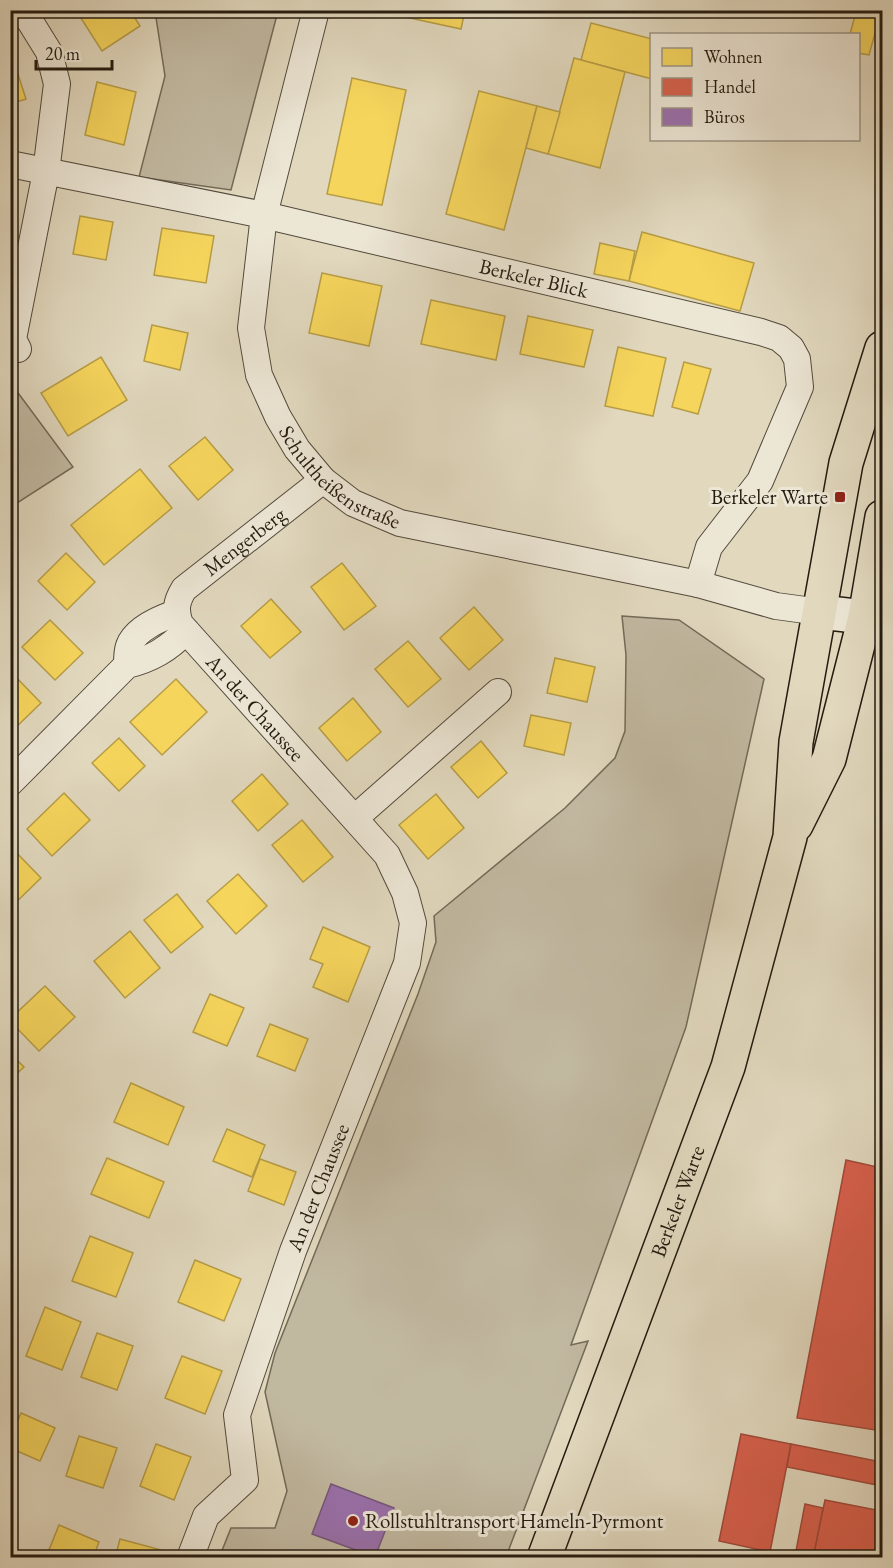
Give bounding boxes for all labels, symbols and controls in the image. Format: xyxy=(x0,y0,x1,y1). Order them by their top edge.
scale bar xyxy=(36,33,112,71)
legend xyxy=(650,33,860,141)
text: 20 m xyxy=(45,42,80,65)
text: Wohnen xyxy=(704,45,763,68)
text: Handel xyxy=(704,75,756,98)
text: Büros xyxy=(704,105,745,128)
street label: Berkeler Blick xyxy=(477,252,592,304)
street label: Schultheißenstraße xyxy=(273,420,405,535)
place label: Berkeler Warte xyxy=(711,483,828,510)
marker: Berkeler Warte xyxy=(833,490,847,504)
street label: Mengerberg xyxy=(198,500,292,582)
street label: An der Chaussee xyxy=(200,648,310,767)
street label: An der Chaussee xyxy=(280,1120,355,1256)
street label: Berkeler Warte xyxy=(644,1141,710,1261)
place label: Rollstuhltransport Hameln-Pyrmont xyxy=(365,1507,664,1534)
marker: Rollstuhltransport Hameln-Pyrmont xyxy=(346,1514,360,1528)

